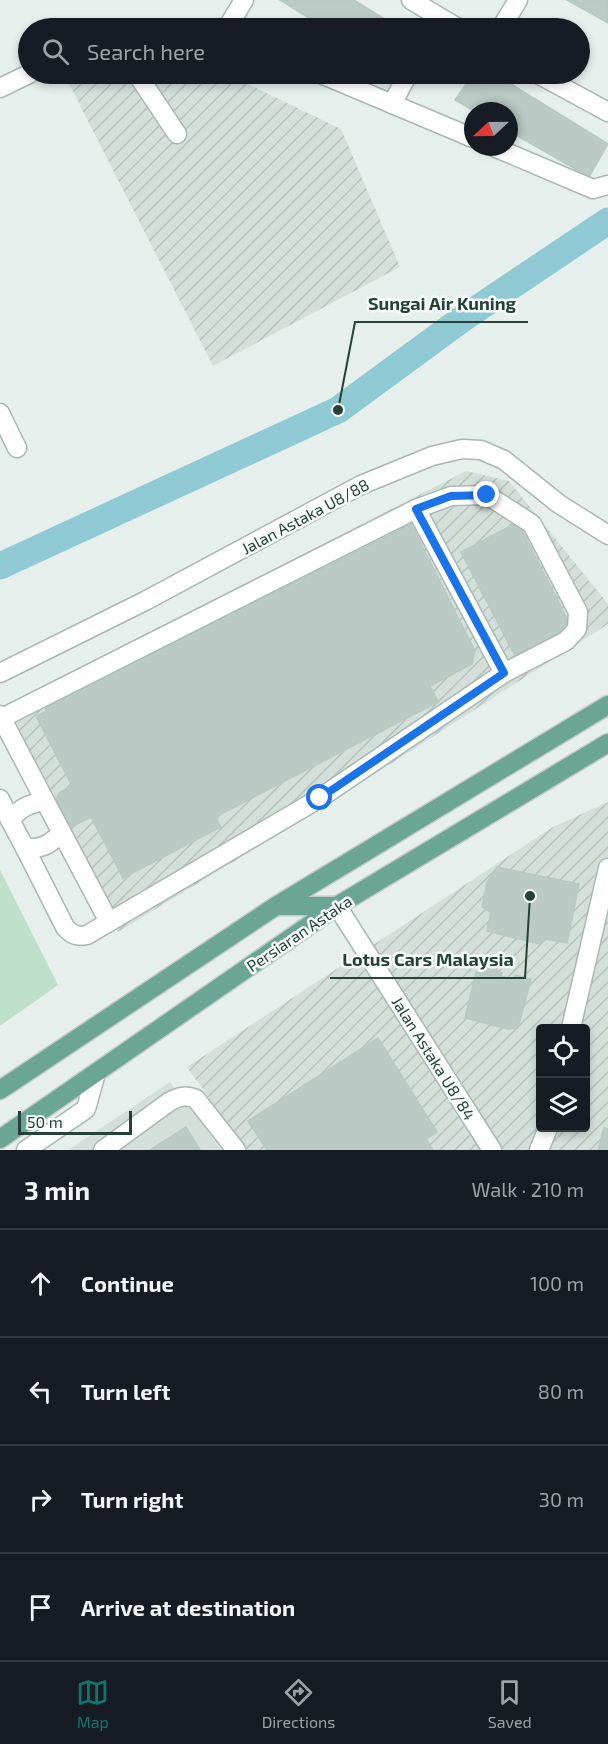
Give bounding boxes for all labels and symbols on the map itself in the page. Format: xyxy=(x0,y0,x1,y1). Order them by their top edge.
north arrow xyxy=(464,102,518,156)
callout: Sungai Air Kuning xyxy=(355,286,528,322)
text: Sungai Air Kuning xyxy=(368,292,517,314)
street label: Jalan Astaka U8/88 xyxy=(238,474,372,558)
route end xyxy=(473,481,499,507)
route start xyxy=(306,784,332,810)
street label: Persiaran Astaka xyxy=(243,891,355,975)
callout: Lotus Cars Malaysia xyxy=(330,942,525,978)
text: Lotus Cars Malaysia xyxy=(342,948,514,970)
street label: Jalan Astaka U8/84 xyxy=(388,993,480,1123)
scale bar xyxy=(18,1108,132,1136)

